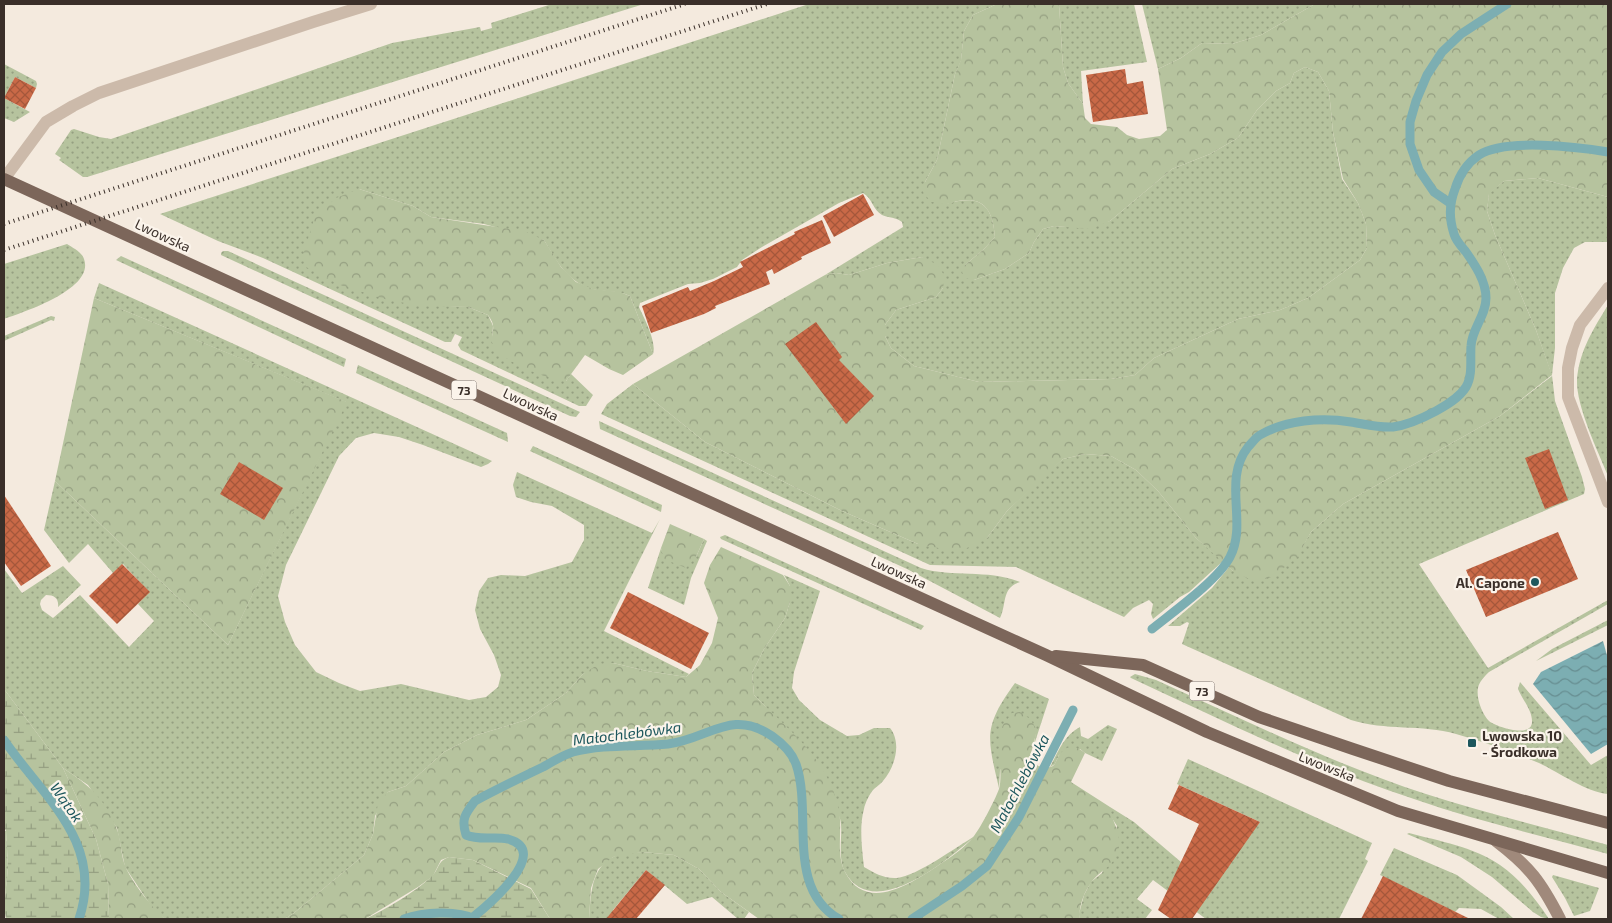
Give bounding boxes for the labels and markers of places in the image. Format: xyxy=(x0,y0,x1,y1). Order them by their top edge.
place label: Al. Capone xyxy=(1456,574,1525,591)
marker: Al. Capone xyxy=(1529,576,1541,588)
place label: Lwowska 10 - Środkowa xyxy=(1482,727,1562,760)
marker: Lwowska 10 - Środkowa xyxy=(1466,737,1478,749)

